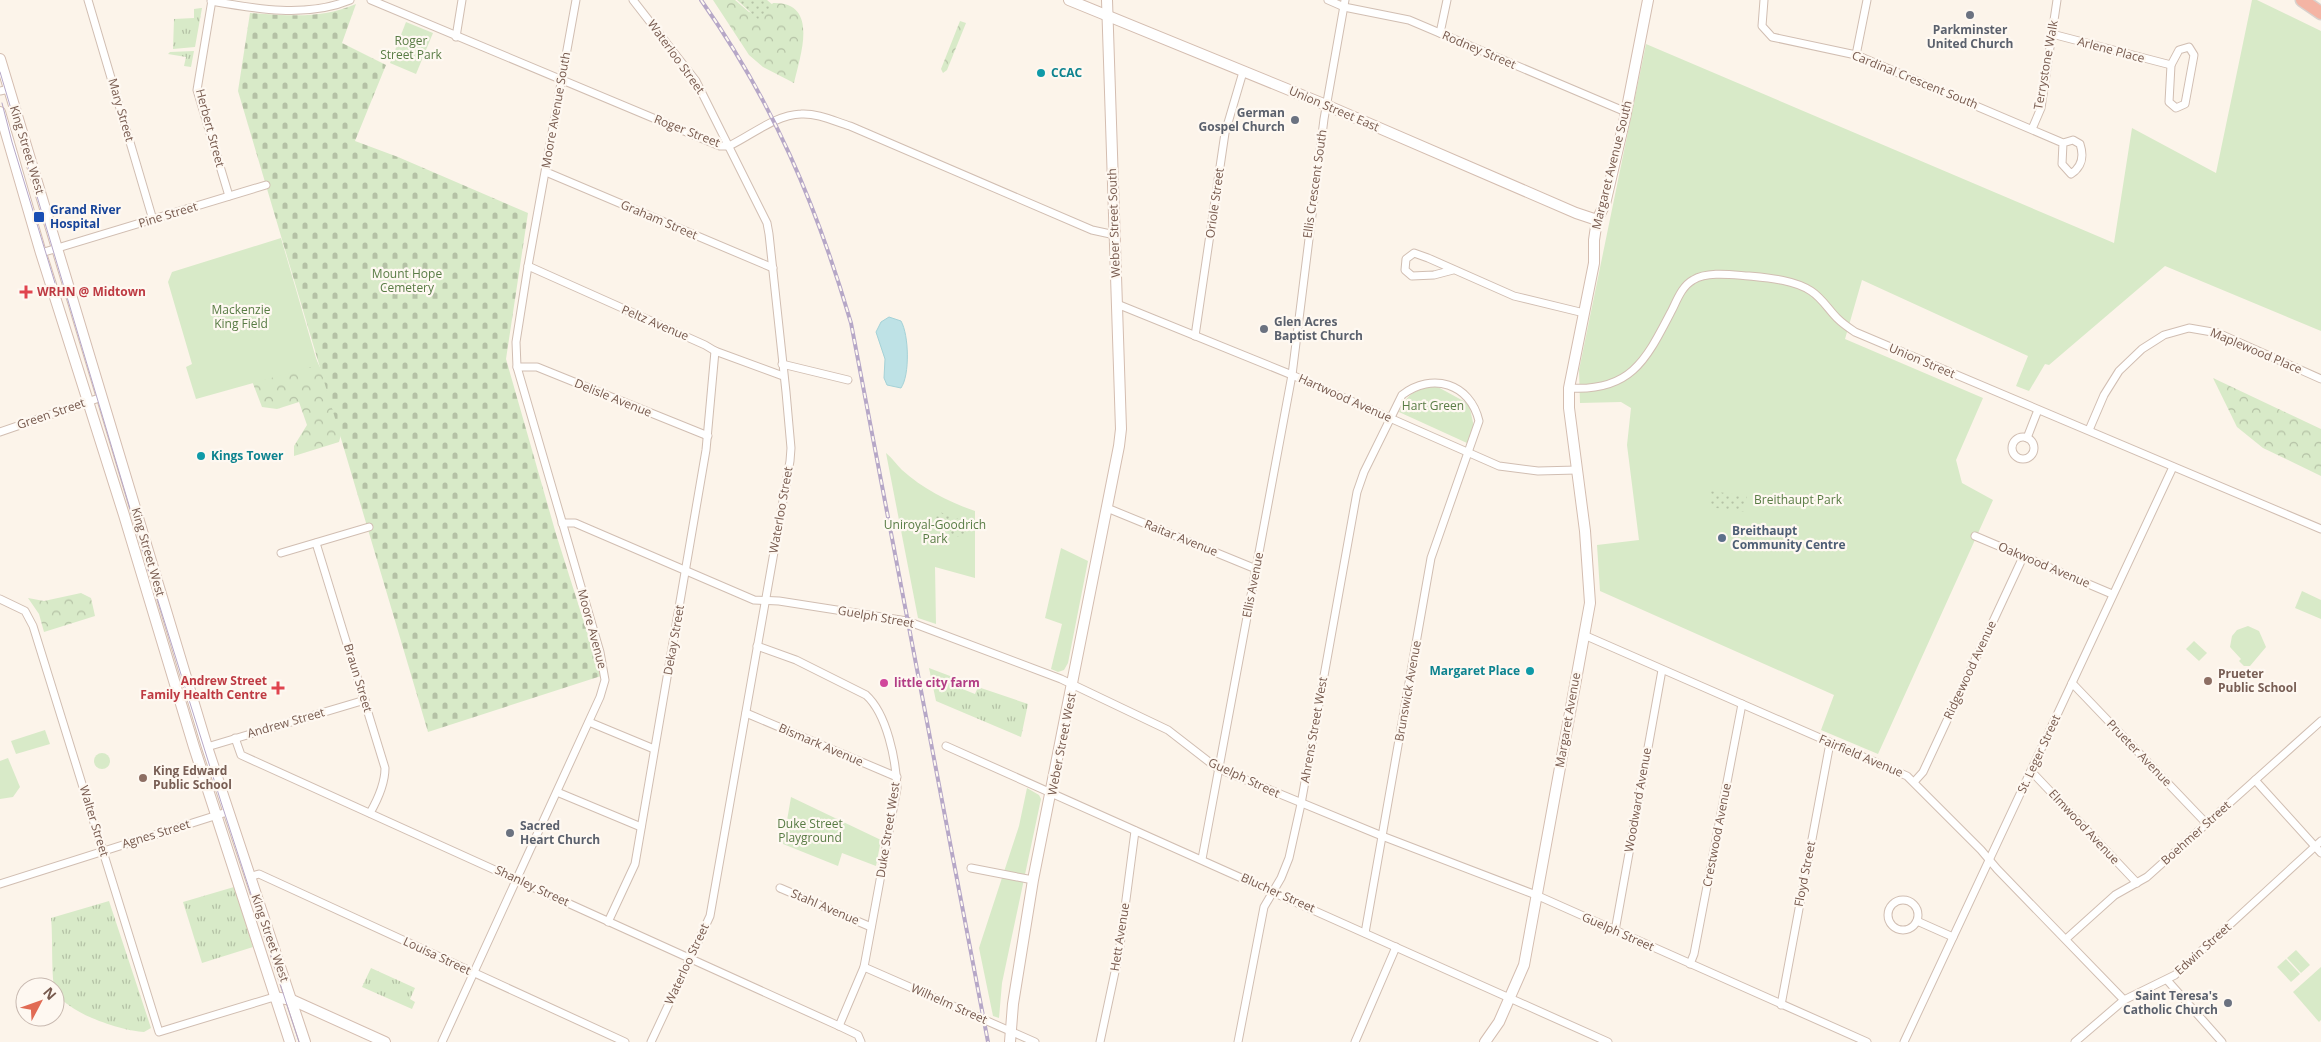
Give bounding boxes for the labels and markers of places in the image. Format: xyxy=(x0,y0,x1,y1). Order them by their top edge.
marker: Parkminster United Church xyxy=(1964,9,1976,21)
place label: Parkminster United Church xyxy=(1927,21,2013,52)
place label: CCAC xyxy=(1051,64,1083,81)
marker: CCAC xyxy=(1035,67,1047,79)
place label: German Gospel Church xyxy=(1199,104,1285,135)
marker: German Gospel Church xyxy=(1289,114,1301,126)
place label: Grand River Hospital xyxy=(50,201,121,232)
marker: Grand River Hospital xyxy=(32,210,46,224)
place label: WRHN @ Midtown xyxy=(37,283,146,300)
marker: WRHN @ Midtown xyxy=(19,285,33,299)
place label: Glen Acres Baptist Church xyxy=(1274,313,1363,344)
marker: Glen Acres Baptist Church xyxy=(1258,323,1270,335)
place label: Kings Tower xyxy=(211,447,284,464)
marker: Kings Tower xyxy=(195,450,207,462)
place label: Breithaupt Community Centre xyxy=(1732,522,1846,553)
marker: Breithaupt Community Centre xyxy=(1716,532,1728,544)
place label: Margaret Place xyxy=(1429,662,1520,679)
marker: Margaret Place xyxy=(1524,665,1536,677)
place label: Prueter Public School xyxy=(2218,665,2297,696)
place label: Andrew Street Family Health Centre xyxy=(140,672,267,703)
place label: little city farm xyxy=(894,674,980,691)
marker: Prueter Public School xyxy=(2202,675,2214,687)
marker: little city farm xyxy=(878,677,890,689)
marker: Andrew Street Family Health Centre xyxy=(271,681,285,695)
place label: King Edward Public School xyxy=(153,762,232,793)
marker: King Edward Public School xyxy=(137,772,149,784)
place label: Sacred Heart Church xyxy=(520,817,600,848)
marker: Sacred Heart Church xyxy=(504,827,516,839)
place label: Saint Teresa's Catholic Church xyxy=(2123,987,2218,1018)
marker: Saint Teresa's Catholic Church xyxy=(2222,997,2234,1009)

